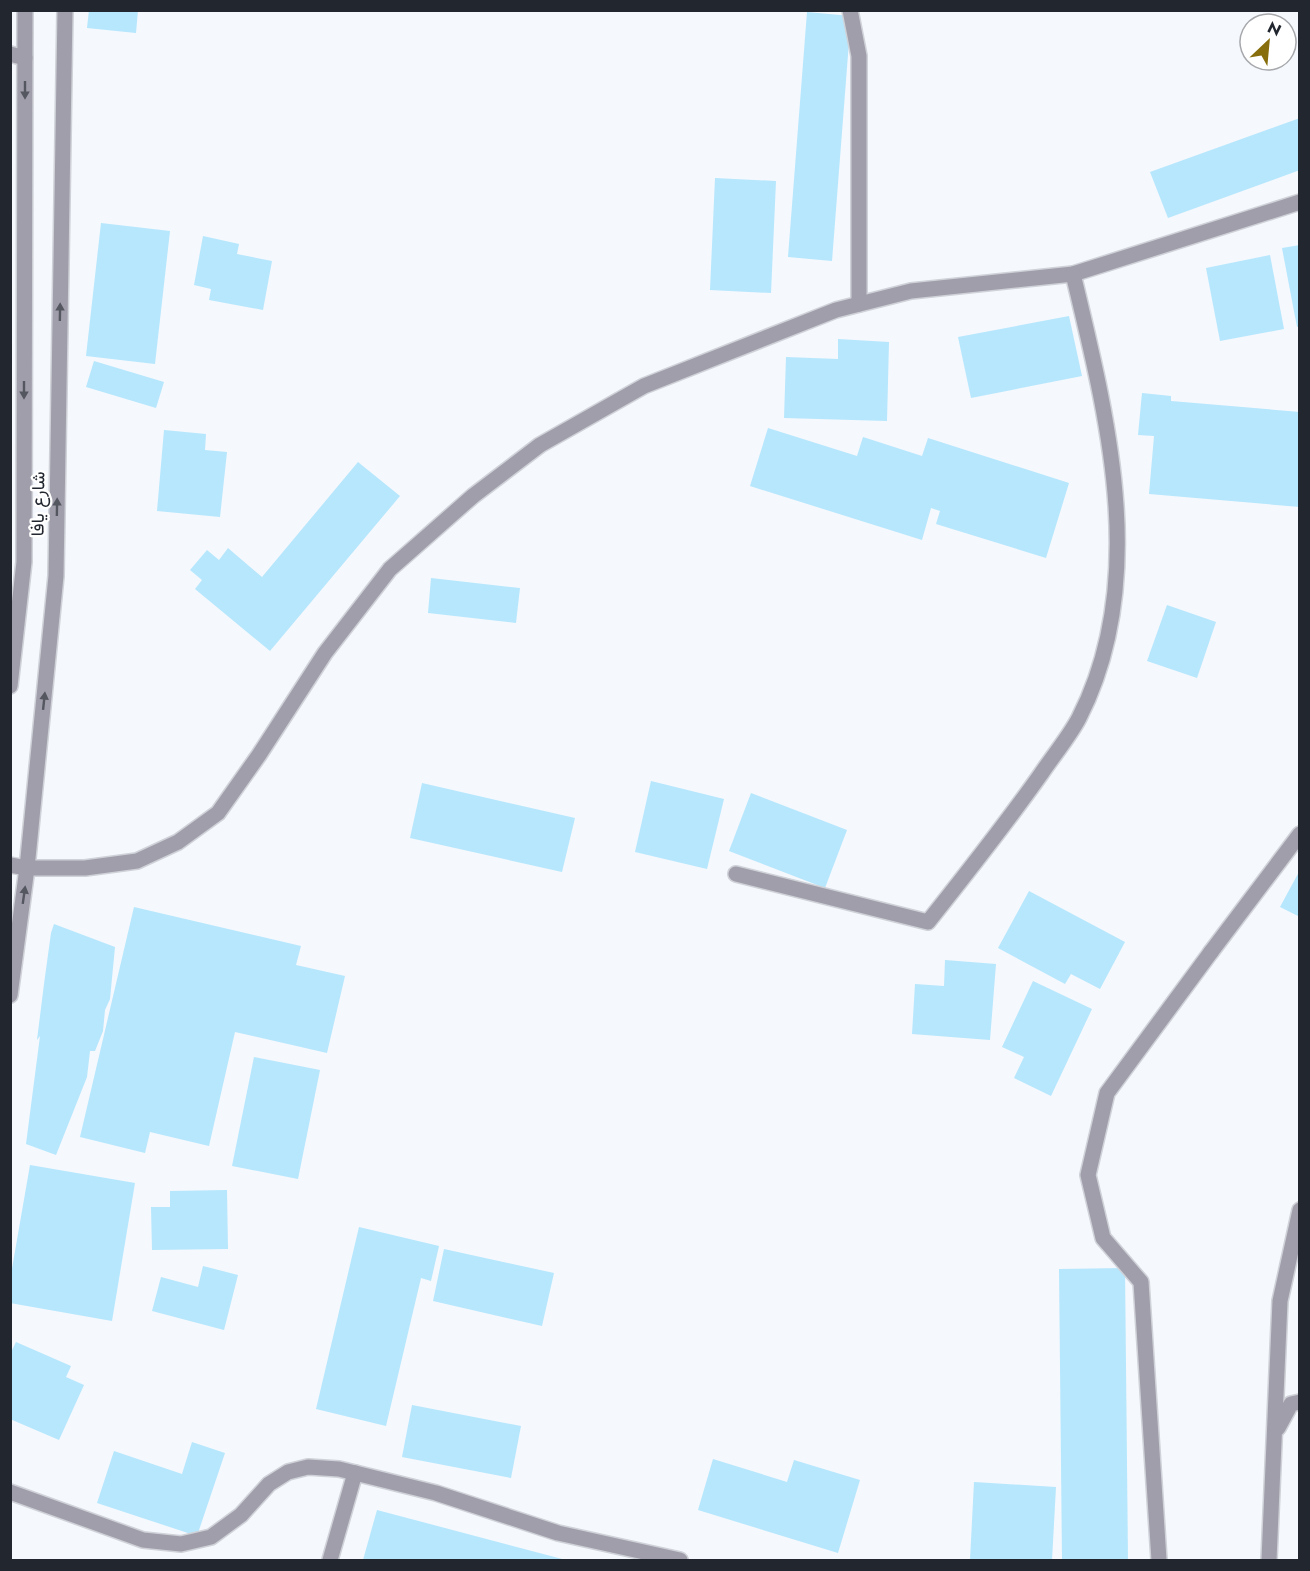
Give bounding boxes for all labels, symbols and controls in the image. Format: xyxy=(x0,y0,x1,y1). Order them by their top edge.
north arrow xyxy=(1238,12,1298,72)
text: N xyxy=(1264,16,1285,42)
one-way arrow xyxy=(20,80,30,99)
one-way arrow xyxy=(55,302,65,321)
one-way arrow xyxy=(19,380,29,399)
street label: شارع يافا xyxy=(24,471,52,537)
one-way arrow xyxy=(53,497,62,516)
one-way arrow xyxy=(39,692,49,711)
one-way arrow xyxy=(19,886,28,905)

